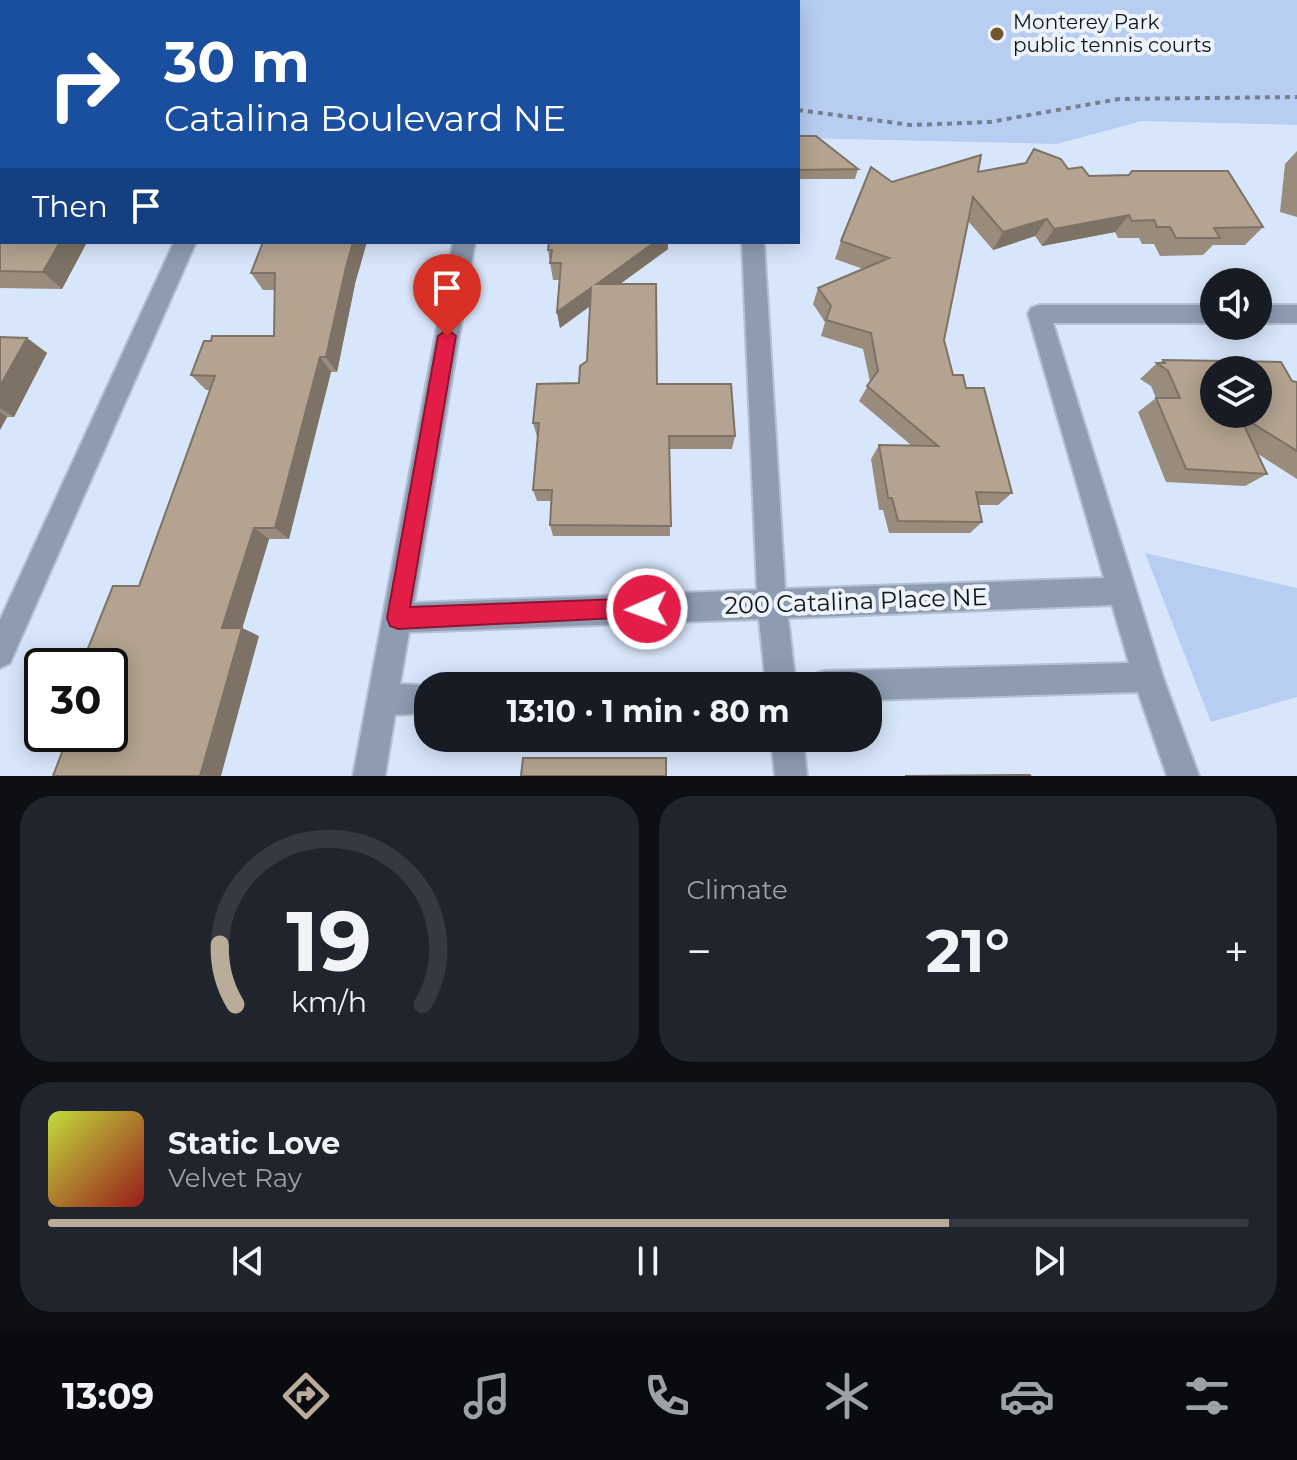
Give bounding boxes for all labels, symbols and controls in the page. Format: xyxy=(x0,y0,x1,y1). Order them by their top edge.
place label: Monterey Park public tennis courts xyxy=(1013,10,1212,57)
marker: Monterey Park public tennis courts xyxy=(988,25,1006,43)
text: 30 m xyxy=(164,28,310,96)
icon: right xyxy=(32,32,136,136)
text: Catalina Boulevard NE xyxy=(164,96,566,140)
icon: arrive xyxy=(124,184,168,228)
text: Then xyxy=(32,188,108,225)
pin xyxy=(413,254,481,336)
icon: arrive xyxy=(425,266,469,310)
map controls xyxy=(1200,268,1272,428)
button: sound xyxy=(1200,268,1272,340)
button: layers xyxy=(1200,356,1272,428)
position arrow xyxy=(605,567,689,651)
street label: 200 Catalina Place NE xyxy=(724,582,988,620)
speed limit sign: 30 xyxy=(24,648,128,752)
text: 13:10 · 1 min · 80 m xyxy=(506,693,790,730)
text: Climate xyxy=(687,874,788,906)
text: 19 xyxy=(286,890,372,992)
text: 21° xyxy=(926,914,1010,987)
text: − xyxy=(687,924,712,978)
text: + xyxy=(1224,924,1249,978)
text: km/h xyxy=(291,984,367,1019)
text: Static Love xyxy=(168,1125,340,1162)
text: Velvet Ray xyxy=(168,1162,302,1194)
icon: previous xyxy=(226,1239,270,1283)
icon: pause xyxy=(626,1239,670,1283)
icon: next xyxy=(1027,1239,1071,1283)
icon: directions xyxy=(278,1368,334,1424)
icon: music xyxy=(459,1368,515,1424)
icon: phone xyxy=(639,1368,695,1424)
icon: climate xyxy=(819,1368,875,1424)
icon: car xyxy=(999,1368,1055,1424)
icon: filters xyxy=(1179,1368,1235,1424)
text: 13:09 xyxy=(62,1374,154,1418)

